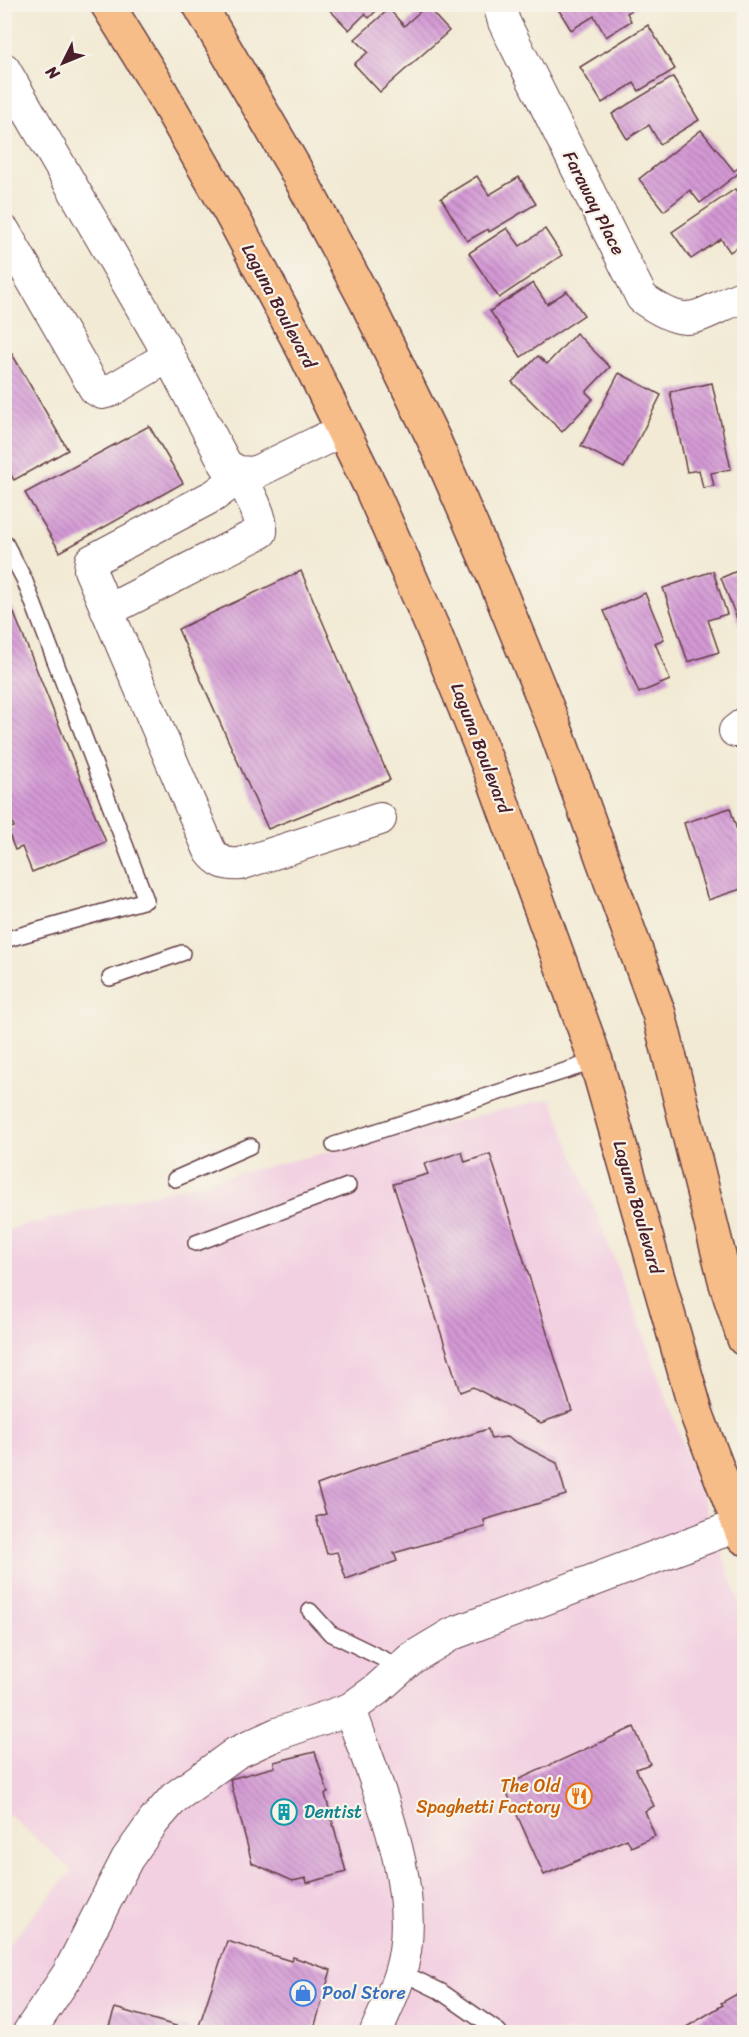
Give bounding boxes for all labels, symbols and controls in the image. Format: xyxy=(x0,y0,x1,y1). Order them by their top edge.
north arrow xyxy=(33,33,93,93)
text: N xyxy=(37,58,67,88)
street label: Faraway Place xyxy=(554,145,634,261)
street label: Laguna Boulevard xyxy=(233,238,326,376)
street label: Laguna Boulevard xyxy=(441,678,521,819)
street label: Laguna Boulevard xyxy=(604,1136,673,1279)
place label: The Old Spaghetti Factory xyxy=(416,1770,562,1823)
restaurant icon: The Old Spaghetti Factory xyxy=(564,1781,594,1811)
place label: Dentist xyxy=(304,1796,362,1828)
building icon: Dentist xyxy=(269,1797,299,1827)
place label: Pool Store xyxy=(322,1977,406,2009)
shop icon: Pool Store xyxy=(288,1978,318,2008)

